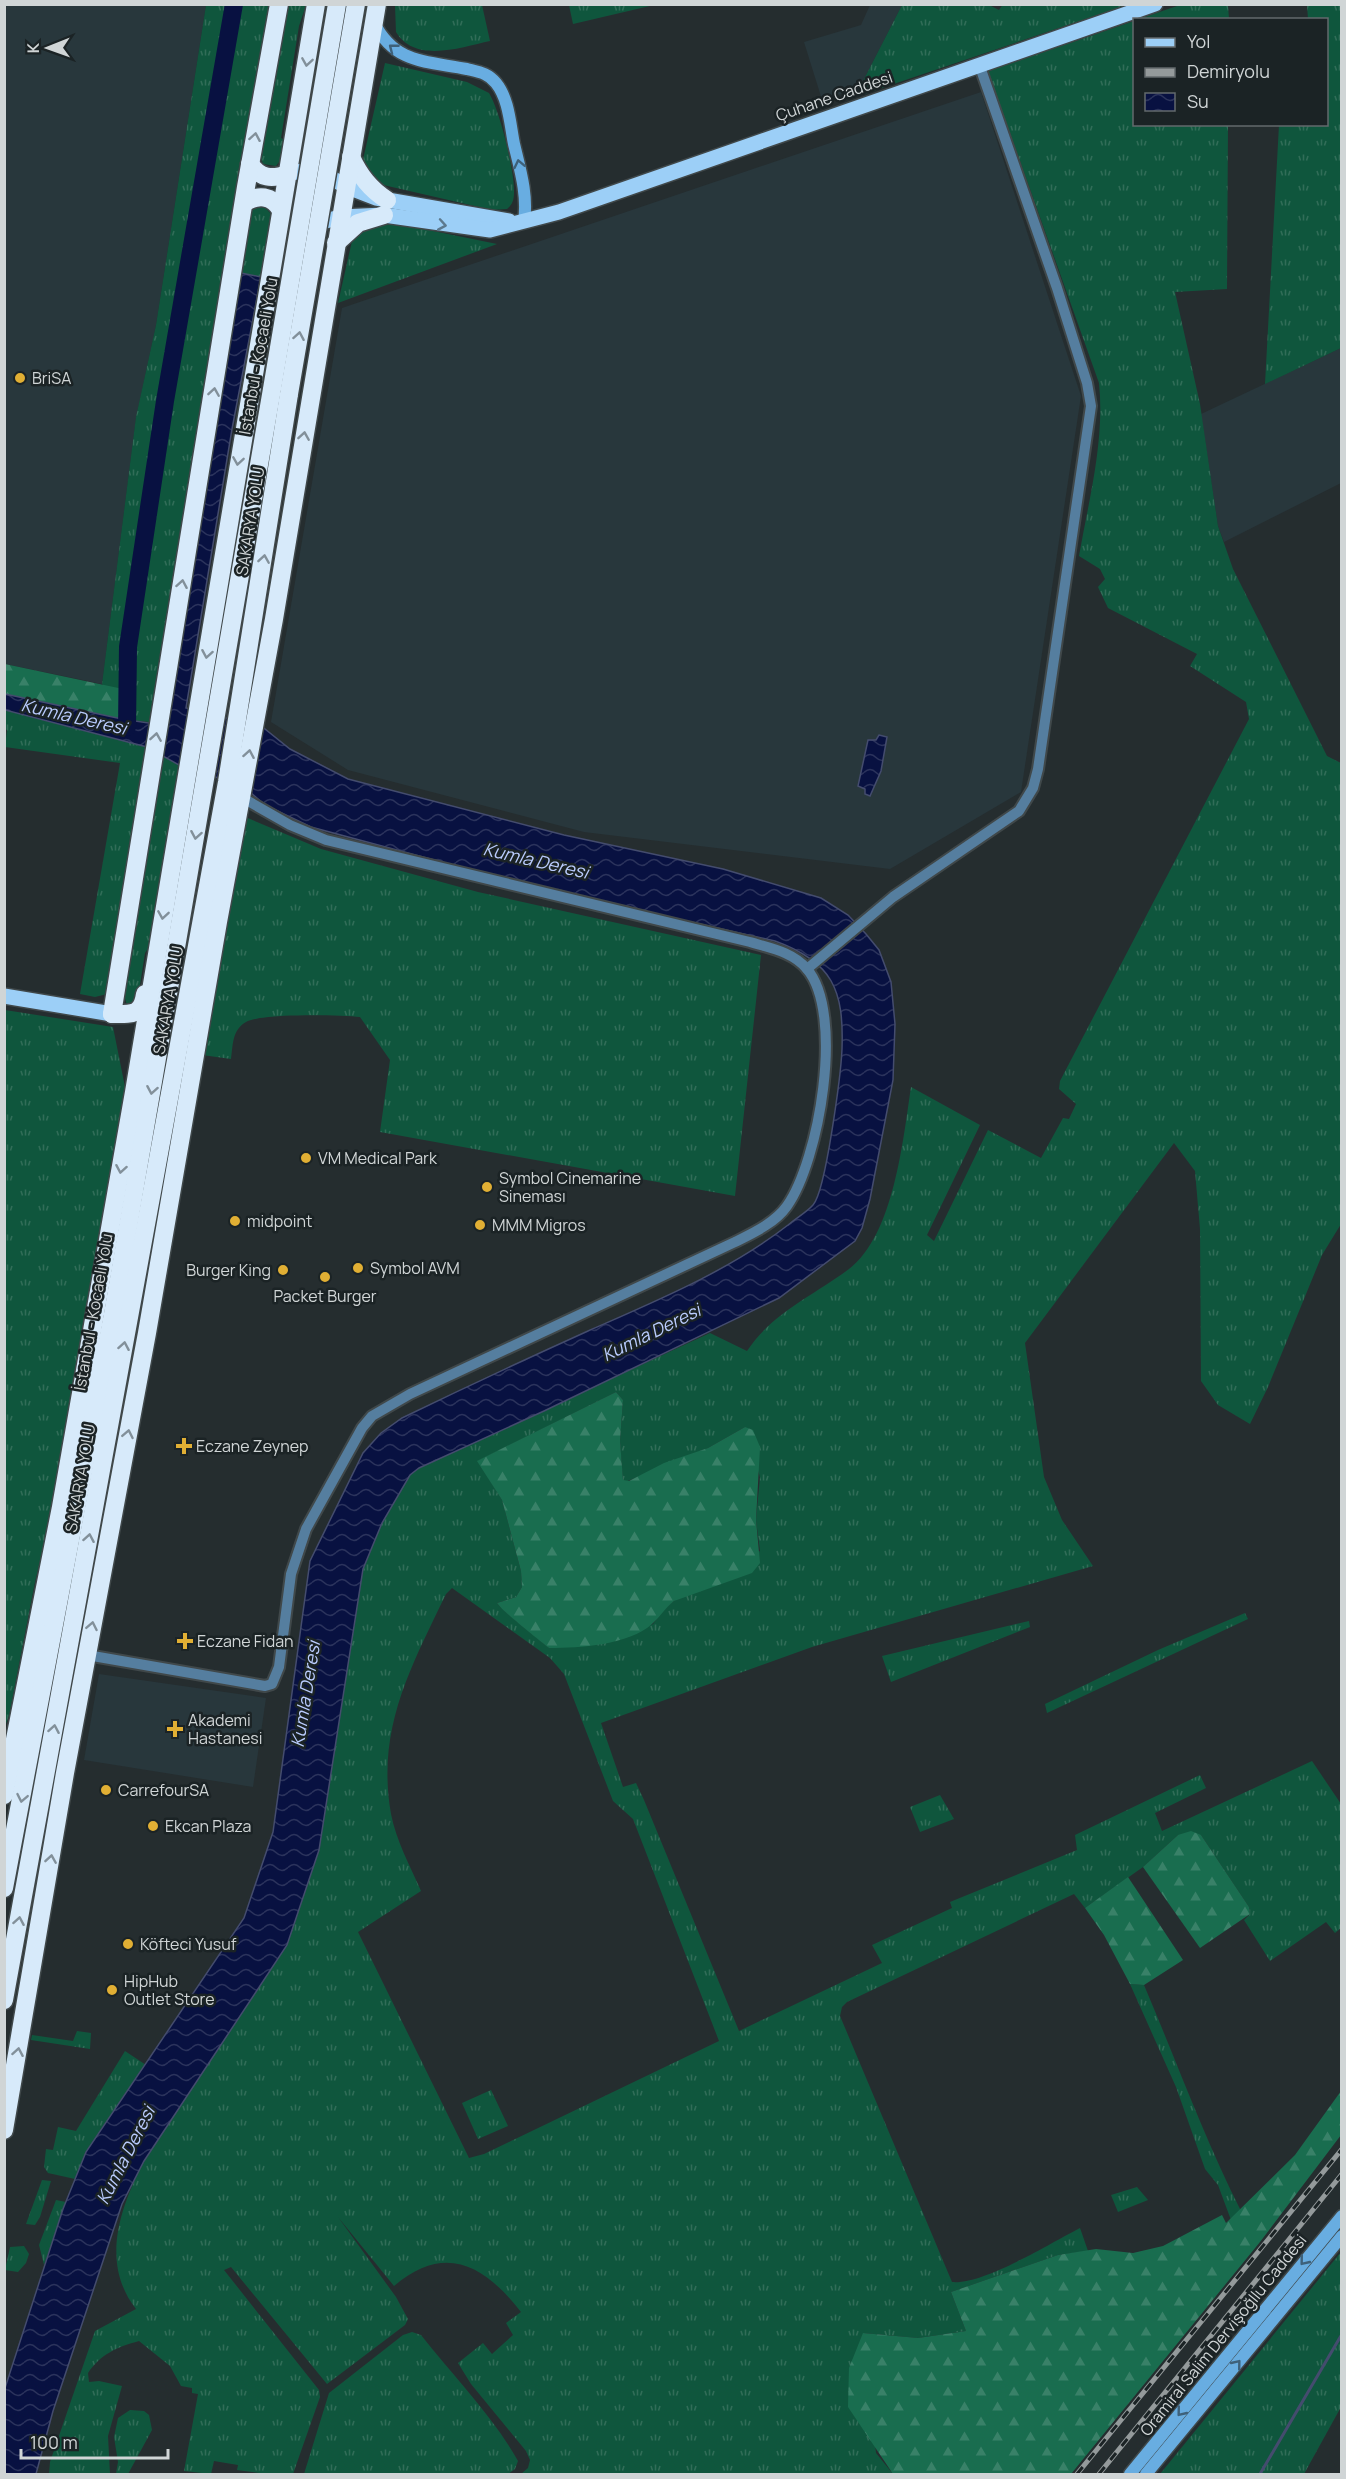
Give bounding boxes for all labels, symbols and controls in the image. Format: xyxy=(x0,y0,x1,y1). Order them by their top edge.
north arrow xyxy=(18,18,78,78)
legend xyxy=(1133,18,1328,126)
text: Yol xyxy=(1187,29,1210,53)
text: K xyxy=(22,42,44,54)
one-way arrow xyxy=(389,45,400,56)
one-way arrow xyxy=(301,58,313,67)
text: Demiryolu xyxy=(1187,59,1270,83)
street label: Çuhane Caddesi xyxy=(773,66,895,126)
text: Su xyxy=(1187,89,1209,113)
one-way arrow xyxy=(248,133,261,143)
one-way arrow xyxy=(513,159,526,169)
one-way arrow xyxy=(437,218,447,230)
street label: İstanbul - Kocaeli Yolu xyxy=(233,276,283,436)
one-way arrow xyxy=(293,331,305,341)
place label: BriSA xyxy=(32,367,71,389)
marker: BriSA xyxy=(13,371,27,385)
one-way arrow xyxy=(207,387,220,397)
one-way arrow xyxy=(297,431,310,441)
one-way arrow xyxy=(233,457,245,466)
street label: SAKARYA YOLU xyxy=(231,465,269,577)
one-way arrow xyxy=(257,554,269,564)
one-way arrow xyxy=(175,580,188,590)
one-way arrow xyxy=(201,649,213,659)
water label: Kumla Deresi xyxy=(19,692,132,740)
one-way arrow xyxy=(149,732,162,742)
one-way arrow xyxy=(242,749,255,759)
one-way arrow xyxy=(190,831,202,840)
water label: Kumla Deresi xyxy=(481,836,594,884)
one-way arrow xyxy=(157,909,170,919)
street label: SAKARYA YOLU xyxy=(148,944,188,1056)
one-way arrow xyxy=(146,1084,159,1094)
place label: VM Medical Park xyxy=(318,1147,438,1169)
marker: VM Medical Park xyxy=(299,1151,313,1165)
one-way arrow xyxy=(115,1164,127,1174)
place label: Symbol Cinemarine Sineması xyxy=(499,1167,641,1207)
marker: Symbol Cinemarine Sineması xyxy=(480,1180,494,1194)
place label: midpoint xyxy=(247,1210,312,1232)
marker: midpoint xyxy=(228,1214,242,1228)
place label: MMM Migros xyxy=(492,1214,586,1236)
marker: MMM Migros xyxy=(473,1218,487,1232)
street label: İstanbul - Kocaeli Yolu xyxy=(68,1232,118,1392)
place label: Symbol AVM xyxy=(370,1257,460,1279)
place label: Burger King xyxy=(186,1259,271,1281)
marker: Symbol AVM xyxy=(351,1261,365,1275)
marker: Burger King xyxy=(276,1263,290,1277)
marker: Packet Burger xyxy=(318,1270,332,1284)
place label: Packet Burger xyxy=(273,1285,377,1307)
water label: Kumla Deresi xyxy=(598,1297,707,1366)
one-way arrow xyxy=(117,1341,130,1351)
street label: SAKARYA YOLU xyxy=(60,1422,100,1534)
one-way arrow xyxy=(121,1430,134,1440)
place label: Eczane Zeynep xyxy=(196,1435,308,1457)
marker: Eczane Zeynep xyxy=(177,1439,191,1453)
one-way arrow xyxy=(82,1533,95,1543)
one-way arrow xyxy=(85,1621,98,1631)
place label: Eczane Fidan xyxy=(197,1630,294,1652)
marker: Eczane Fidan xyxy=(178,1634,192,1648)
water label: Kumla Deresi xyxy=(285,1637,326,1749)
place label: Akademi Hastanesi xyxy=(188,1709,262,1749)
marker: Akademi Hastanesi xyxy=(166,1720,184,1738)
one-way arrow xyxy=(47,1725,60,1735)
place label: CarrefourSA xyxy=(118,1779,209,1801)
marker: CarrefourSA xyxy=(99,1783,113,1797)
one-way arrow xyxy=(16,1793,29,1803)
place label: Ekcan Plaza xyxy=(165,1815,251,1837)
marker: Ekcan Plaza xyxy=(146,1819,160,1833)
one-way arrow xyxy=(45,1855,57,1864)
one-way arrow xyxy=(12,1917,25,1927)
place label: Köfteci Yusuf xyxy=(140,1933,237,1955)
marker: Köfteci Yusuf xyxy=(121,1937,135,1951)
place label: HipHub Outlet Store xyxy=(124,1970,215,2010)
marker: HipHub Outlet Store xyxy=(105,1983,119,1997)
one-way arrow xyxy=(12,2047,24,2056)
water label: Kumla Deresi xyxy=(90,2099,161,2208)
street label: Oramiral Salim Dervişoğllu Caddesi xyxy=(1135,2230,1311,2440)
one-way arrow xyxy=(1301,2254,1312,2265)
one-way arrow xyxy=(1229,2360,1240,2371)
one-way arrow xyxy=(1177,2405,1188,2416)
scale bar xyxy=(21,2422,168,2460)
text: 100 m xyxy=(30,2430,78,2454)

